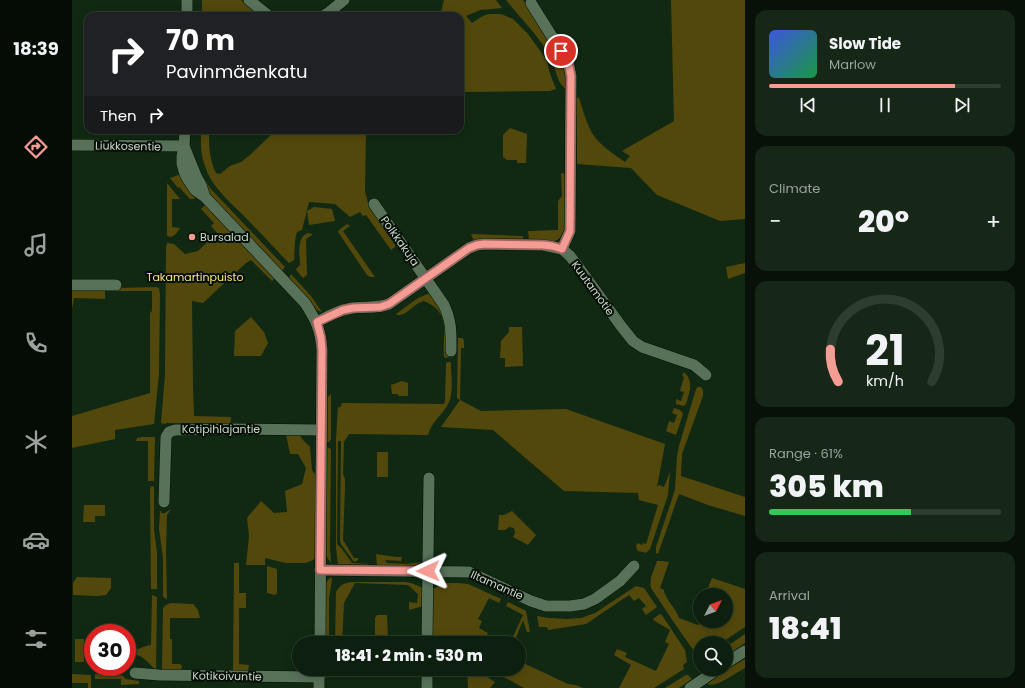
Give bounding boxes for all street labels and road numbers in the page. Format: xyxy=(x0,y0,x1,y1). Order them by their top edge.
street label: Liukkosentie xyxy=(95,137,161,155)
street label: Polkkakuja xyxy=(377,213,423,269)
street label: Kuutamotie xyxy=(568,257,618,319)
street label: Kotipihlajantie xyxy=(182,421,260,437)
street label: Iltamantie xyxy=(468,566,526,604)
street label: Kotikoivuntie xyxy=(192,667,262,685)

